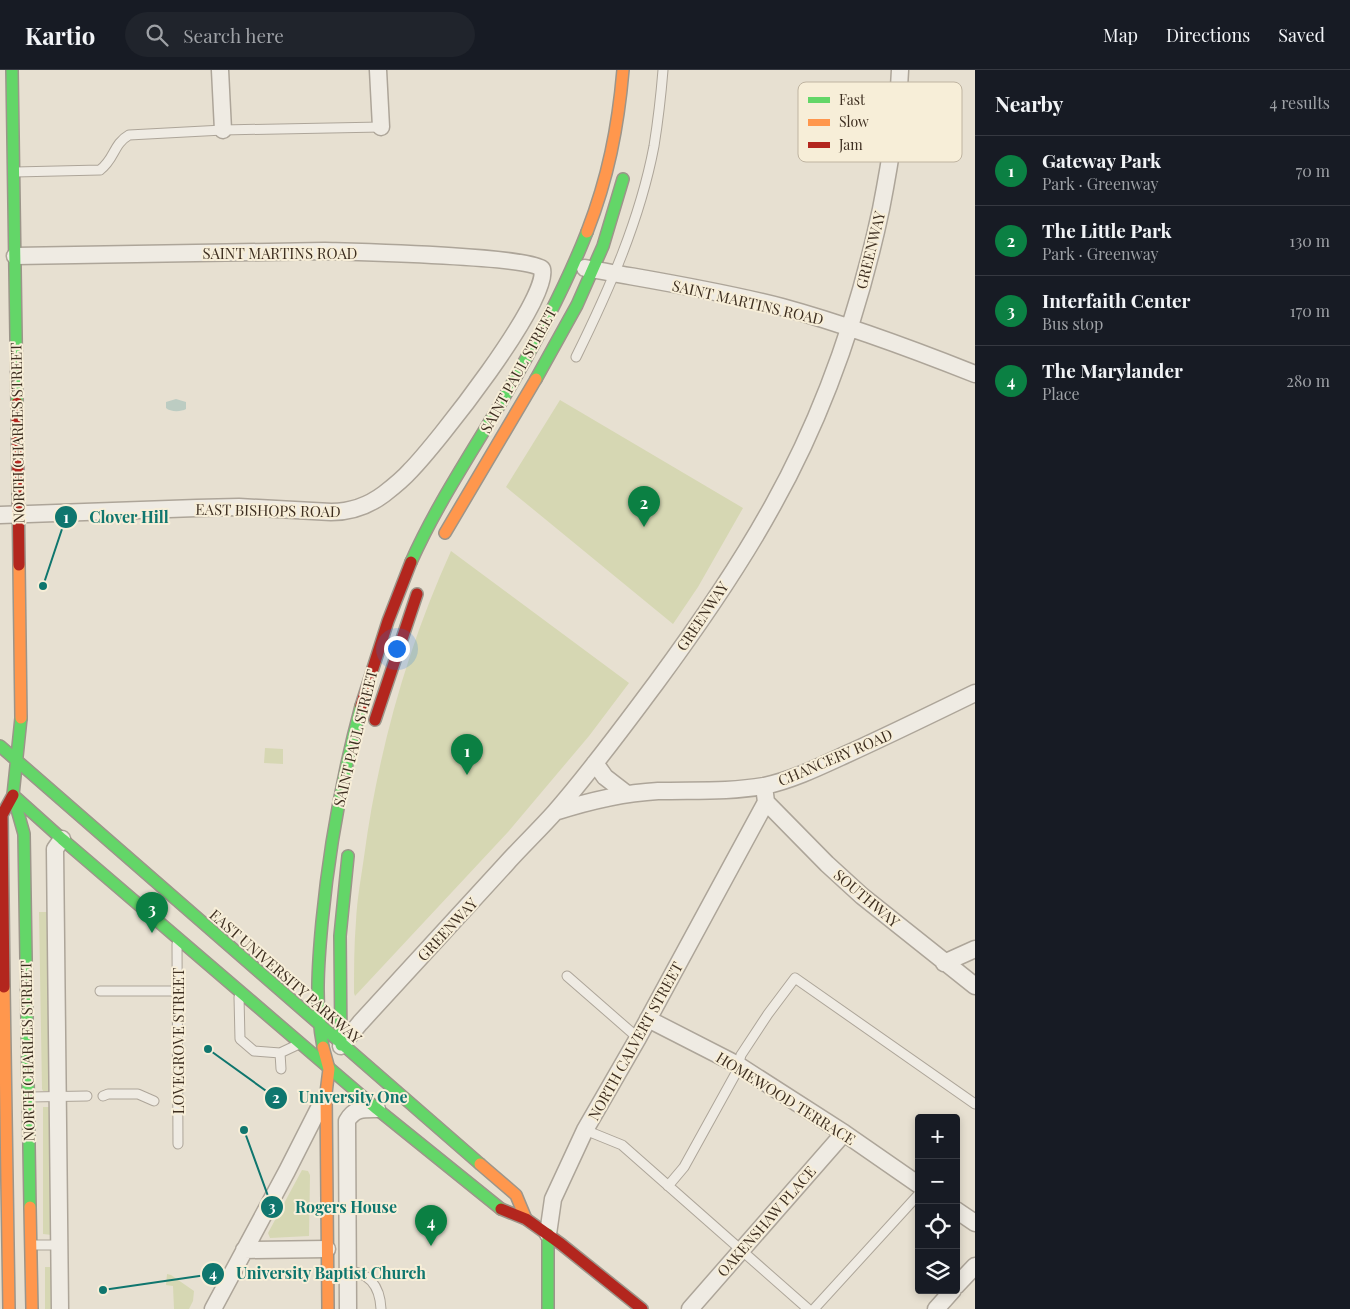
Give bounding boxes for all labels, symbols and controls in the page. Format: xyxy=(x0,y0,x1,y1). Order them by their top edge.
search box xyxy=(125,12,475,57)
text: Kartio xyxy=(25,19,95,51)
icon: search xyxy=(143,21,171,49)
text: Search here xyxy=(183,22,284,48)
text: Map xyxy=(1103,23,1138,47)
text: Directions xyxy=(1166,23,1250,47)
text: Saved xyxy=(1278,23,1325,47)
legend xyxy=(798,82,962,162)
text: Nearby xyxy=(995,89,1064,117)
text: Fast xyxy=(839,90,866,109)
text: 4 results xyxy=(1269,92,1330,113)
text: Slow xyxy=(839,112,869,131)
text: Jam xyxy=(838,135,863,154)
text: Gateway Park xyxy=(1042,147,1161,173)
text: 1 xyxy=(1008,160,1014,181)
text: 70 m xyxy=(1296,160,1330,181)
text: Park · Greenway xyxy=(1042,173,1159,194)
street label: GREENWAY xyxy=(851,209,889,291)
text: The Little Park xyxy=(1042,217,1172,243)
text: 2 xyxy=(1007,230,1015,251)
text: 130 m xyxy=(1289,230,1330,251)
street label: SAINT MARTINS ROAD xyxy=(203,243,358,263)
text: Park · Greenway xyxy=(1042,243,1159,264)
street label: SAINT MARTINS ROAD xyxy=(670,275,826,329)
text: Interfaith Center xyxy=(1042,287,1190,313)
text: 3 xyxy=(1007,300,1015,321)
text: 170 m xyxy=(1290,300,1330,321)
street label: SAINT PAUL STREET xyxy=(475,304,561,436)
text: Bus stop xyxy=(1042,313,1103,334)
street label: NORTH CHARLES STREET xyxy=(5,343,29,523)
text: The Marylander xyxy=(1042,357,1183,383)
text: 4 xyxy=(1007,370,1015,391)
text: 280 m xyxy=(1286,370,1330,391)
text: Place xyxy=(1042,383,1080,404)
pin: 2 xyxy=(628,486,660,527)
street label: EAST BISHOPS ROAD xyxy=(195,499,341,521)
callout: Clover Hill xyxy=(54,502,178,533)
text: Clover Hill xyxy=(89,506,169,527)
text: 1 xyxy=(63,507,69,527)
street label: GREENWAY xyxy=(672,577,733,655)
your location xyxy=(384,636,410,662)
street label: SAINT PAUL STREET xyxy=(328,667,382,809)
street label: CHANCERY ROAD xyxy=(775,724,895,790)
pin: 1 xyxy=(451,734,483,775)
street label: SOUTHWAY xyxy=(830,865,904,932)
pin: 3 xyxy=(136,892,168,933)
street label: GREENWAY xyxy=(413,893,481,965)
street label: EAST UNIVERSITY PARKWAY xyxy=(206,904,366,1048)
street label: NORTH CALVERT STREET xyxy=(583,958,687,1124)
street label: NORTH CHARLES STREET xyxy=(15,961,39,1141)
street label: LOVEGROVE STREET xyxy=(168,968,188,1114)
street label: HOMEWOOD TERRACE xyxy=(713,1047,859,1149)
callout: University One xyxy=(263,1082,418,1113)
text: University One xyxy=(298,1086,408,1107)
text: 2 xyxy=(272,1087,280,1107)
map controls xyxy=(915,1114,960,1294)
button: + xyxy=(915,1114,960,1159)
button: − xyxy=(915,1159,960,1204)
street label: OAKENSHAW PLACE xyxy=(712,1161,820,1281)
callout: Rogers House xyxy=(260,1191,407,1222)
text: 3 xyxy=(268,1196,276,1216)
text: Rogers House xyxy=(295,1196,397,1217)
button: locate xyxy=(915,1204,960,1249)
pin: 4 xyxy=(415,1205,447,1246)
button: layers xyxy=(915,1249,960,1294)
callout: University Baptist Church xyxy=(200,1258,436,1289)
text: University Baptist Church xyxy=(236,1262,426,1283)
text: 4 xyxy=(209,1263,217,1283)

